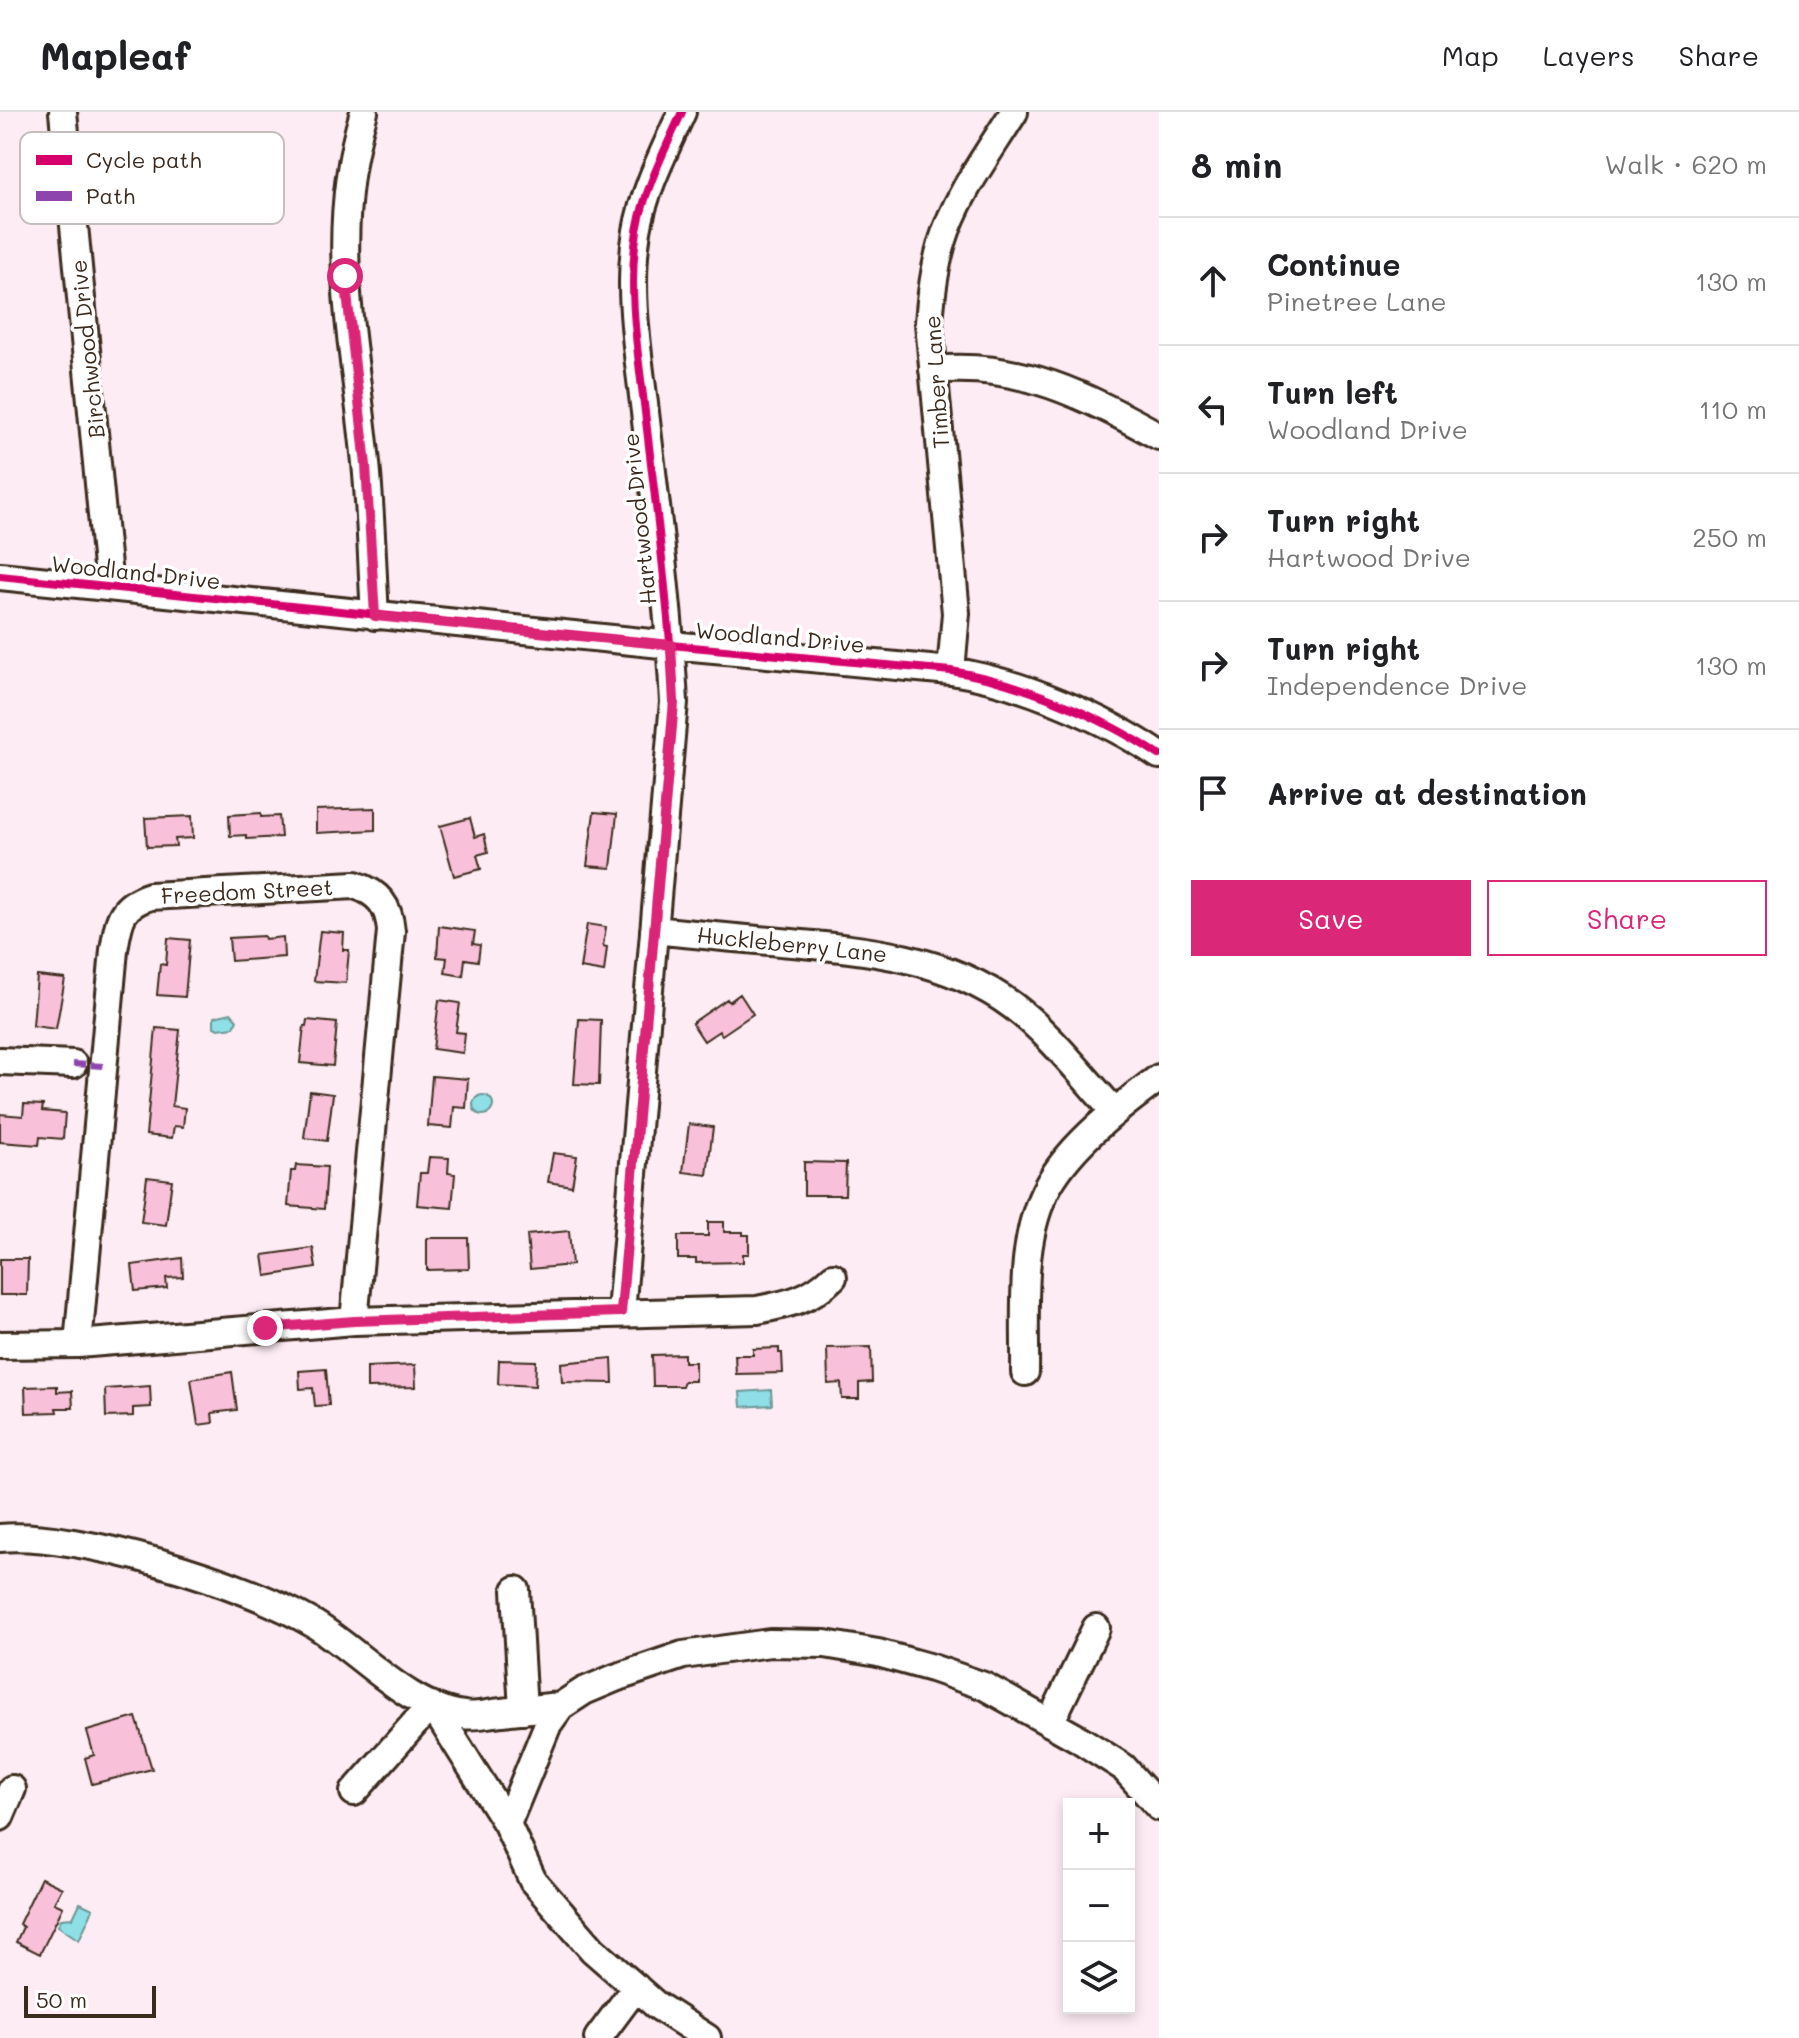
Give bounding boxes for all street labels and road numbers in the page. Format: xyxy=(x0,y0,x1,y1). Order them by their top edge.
street label: Birchwood Drive xyxy=(63,258,111,440)
street label: Timber Lane xyxy=(917,314,955,450)
street label: Hartwood Drive xyxy=(616,432,662,606)
street label: Woodland Drive xyxy=(50,549,222,595)
street label: Woodland Drive xyxy=(694,615,866,659)
street label: Freedom Street xyxy=(160,872,334,910)
street label: Huckleberry Lane xyxy=(696,920,888,968)

